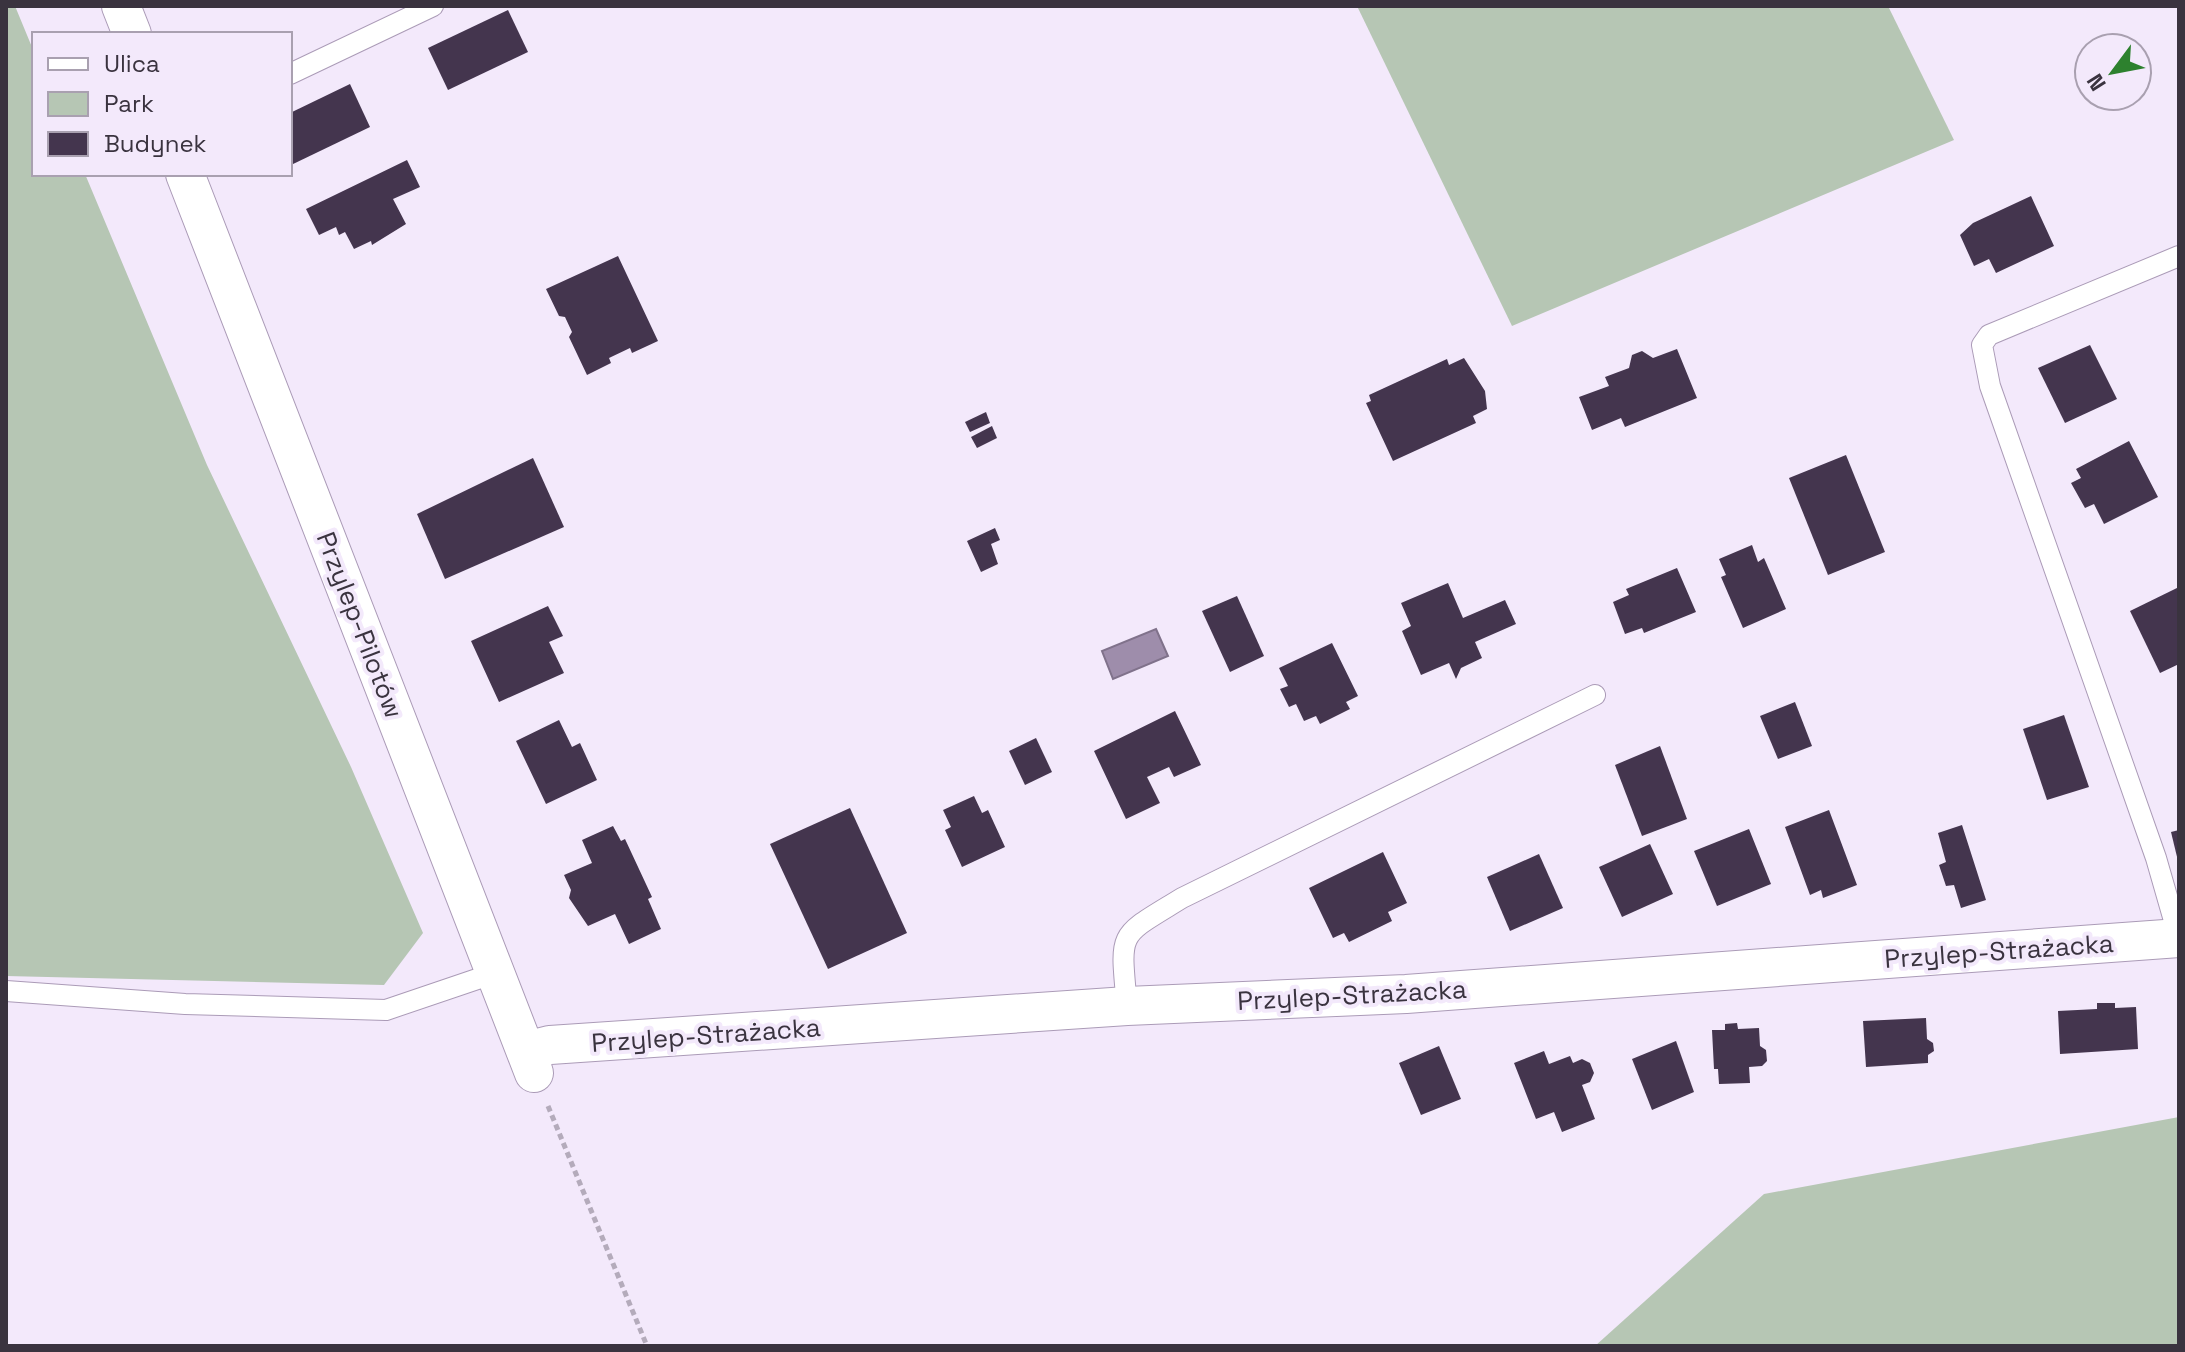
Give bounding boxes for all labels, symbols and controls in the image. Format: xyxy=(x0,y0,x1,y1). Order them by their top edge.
legend xyxy=(32,32,292,176)
north arrow xyxy=(2073,32,2153,112)
text: Ulica xyxy=(104,48,160,79)
text: N xyxy=(2080,69,2112,96)
text: Park xyxy=(104,88,154,119)
text: Budynek xyxy=(104,128,207,159)
street label: Przylep-Pilotów xyxy=(309,527,411,723)
street label: Przylep-Strażacka xyxy=(1883,926,2115,976)
street label: Przylep-Strażacka xyxy=(1236,972,1468,1018)
street label: Przylep-Strażacka xyxy=(590,1010,822,1060)

